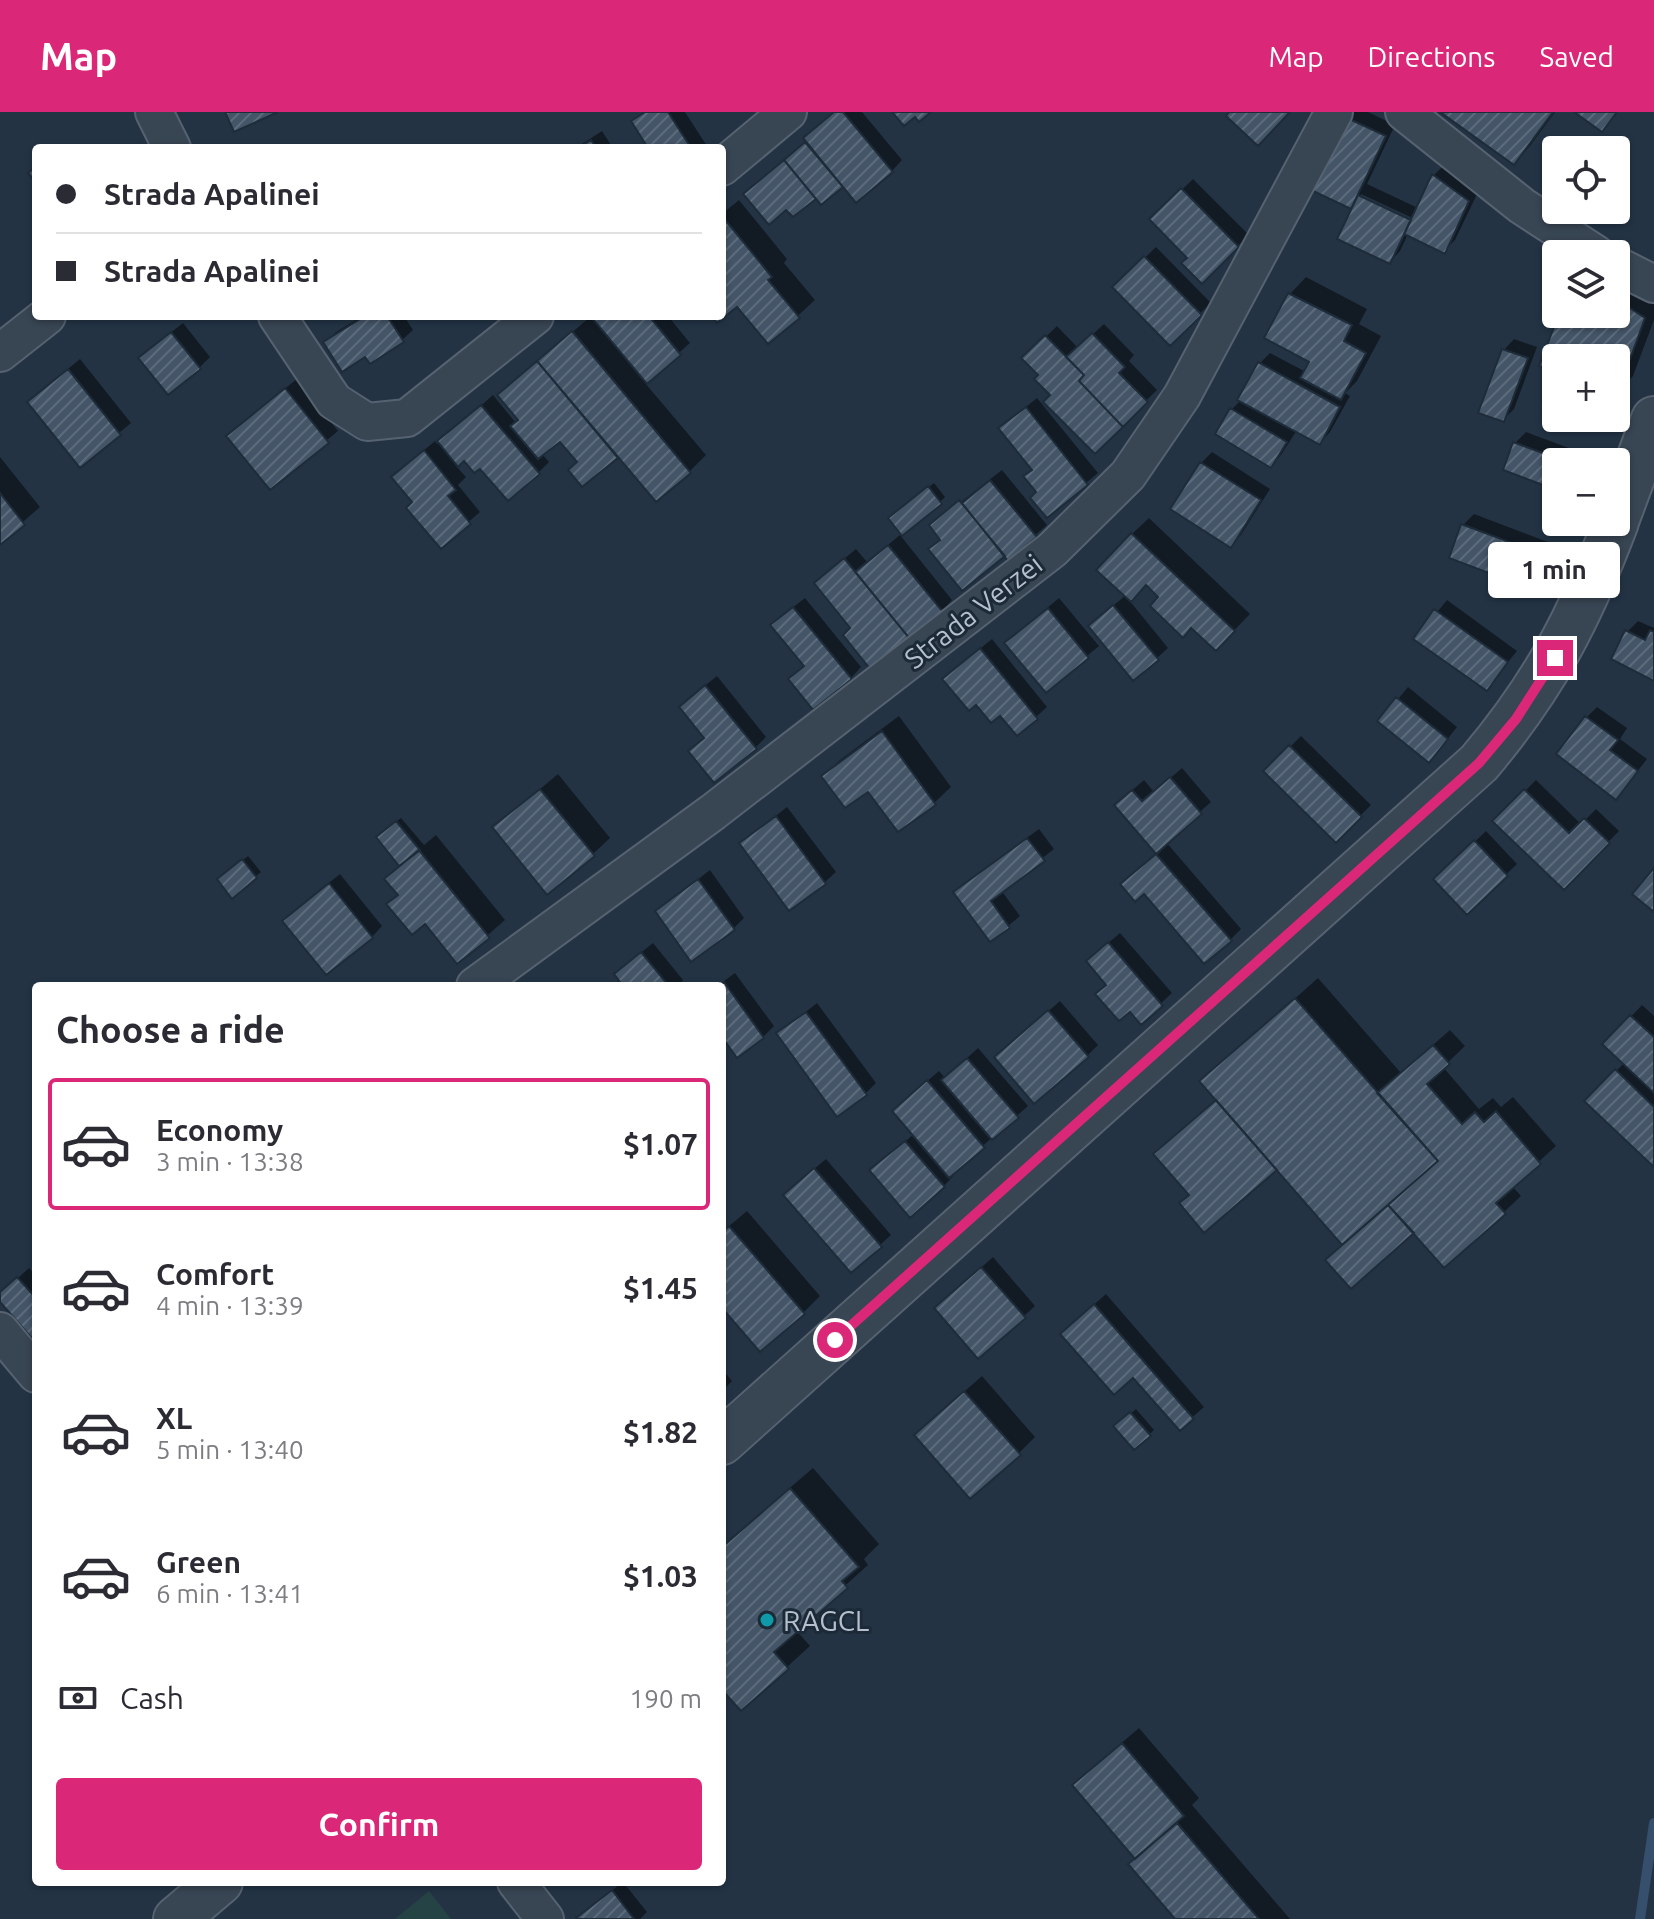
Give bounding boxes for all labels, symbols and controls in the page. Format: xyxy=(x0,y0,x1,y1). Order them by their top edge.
text: Map xyxy=(40,35,117,77)
text: Map xyxy=(1268,41,1324,72)
text: Directions xyxy=(1368,41,1495,72)
text: Saved xyxy=(1539,41,1614,72)
map controls xyxy=(1542,136,1630,536)
button: locate xyxy=(1542,136,1630,224)
text: Strada Apalinei xyxy=(104,177,320,211)
button: layers xyxy=(1542,240,1630,328)
text: Strada Apalinei xyxy=(104,254,320,288)
button: + xyxy=(1542,344,1630,432)
button: − xyxy=(1542,448,1630,536)
callout: 1 min xyxy=(1489,542,1621,598)
street label: Strada Verzei xyxy=(898,548,1048,674)
text: 1 min xyxy=(1521,555,1587,584)
route end xyxy=(1537,640,1573,676)
text: Choose a ride xyxy=(56,1009,285,1050)
icon: car xyxy=(60,1108,132,1180)
text: Economy xyxy=(156,1113,283,1147)
text: $1.07 xyxy=(623,1127,698,1161)
text: 3 min · 13:38 xyxy=(156,1147,304,1176)
icon: car xyxy=(60,1252,132,1324)
text: Comfort xyxy=(156,1257,274,1291)
text: $1.45 xyxy=(623,1271,698,1305)
text: 4 min · 13:39 xyxy=(156,1291,304,1320)
route start xyxy=(817,1322,853,1358)
icon: car xyxy=(60,1396,132,1468)
text: XL xyxy=(156,1401,192,1435)
text: $1.82 xyxy=(623,1415,698,1449)
text: 5 min · 13:40 xyxy=(156,1435,304,1464)
icon: car xyxy=(60,1540,132,1612)
text: Green xyxy=(156,1545,241,1579)
text: $1.03 xyxy=(623,1559,698,1593)
text: 6 min · 13:41 xyxy=(156,1579,304,1608)
place label: RAGCL xyxy=(783,1605,869,1636)
marker: RAGCL xyxy=(758,1611,776,1629)
icon: cash xyxy=(56,1676,100,1720)
text: Cash xyxy=(120,1681,184,1715)
text: 190 m xyxy=(630,1684,702,1713)
button: Confirm xyxy=(56,1778,702,1870)

